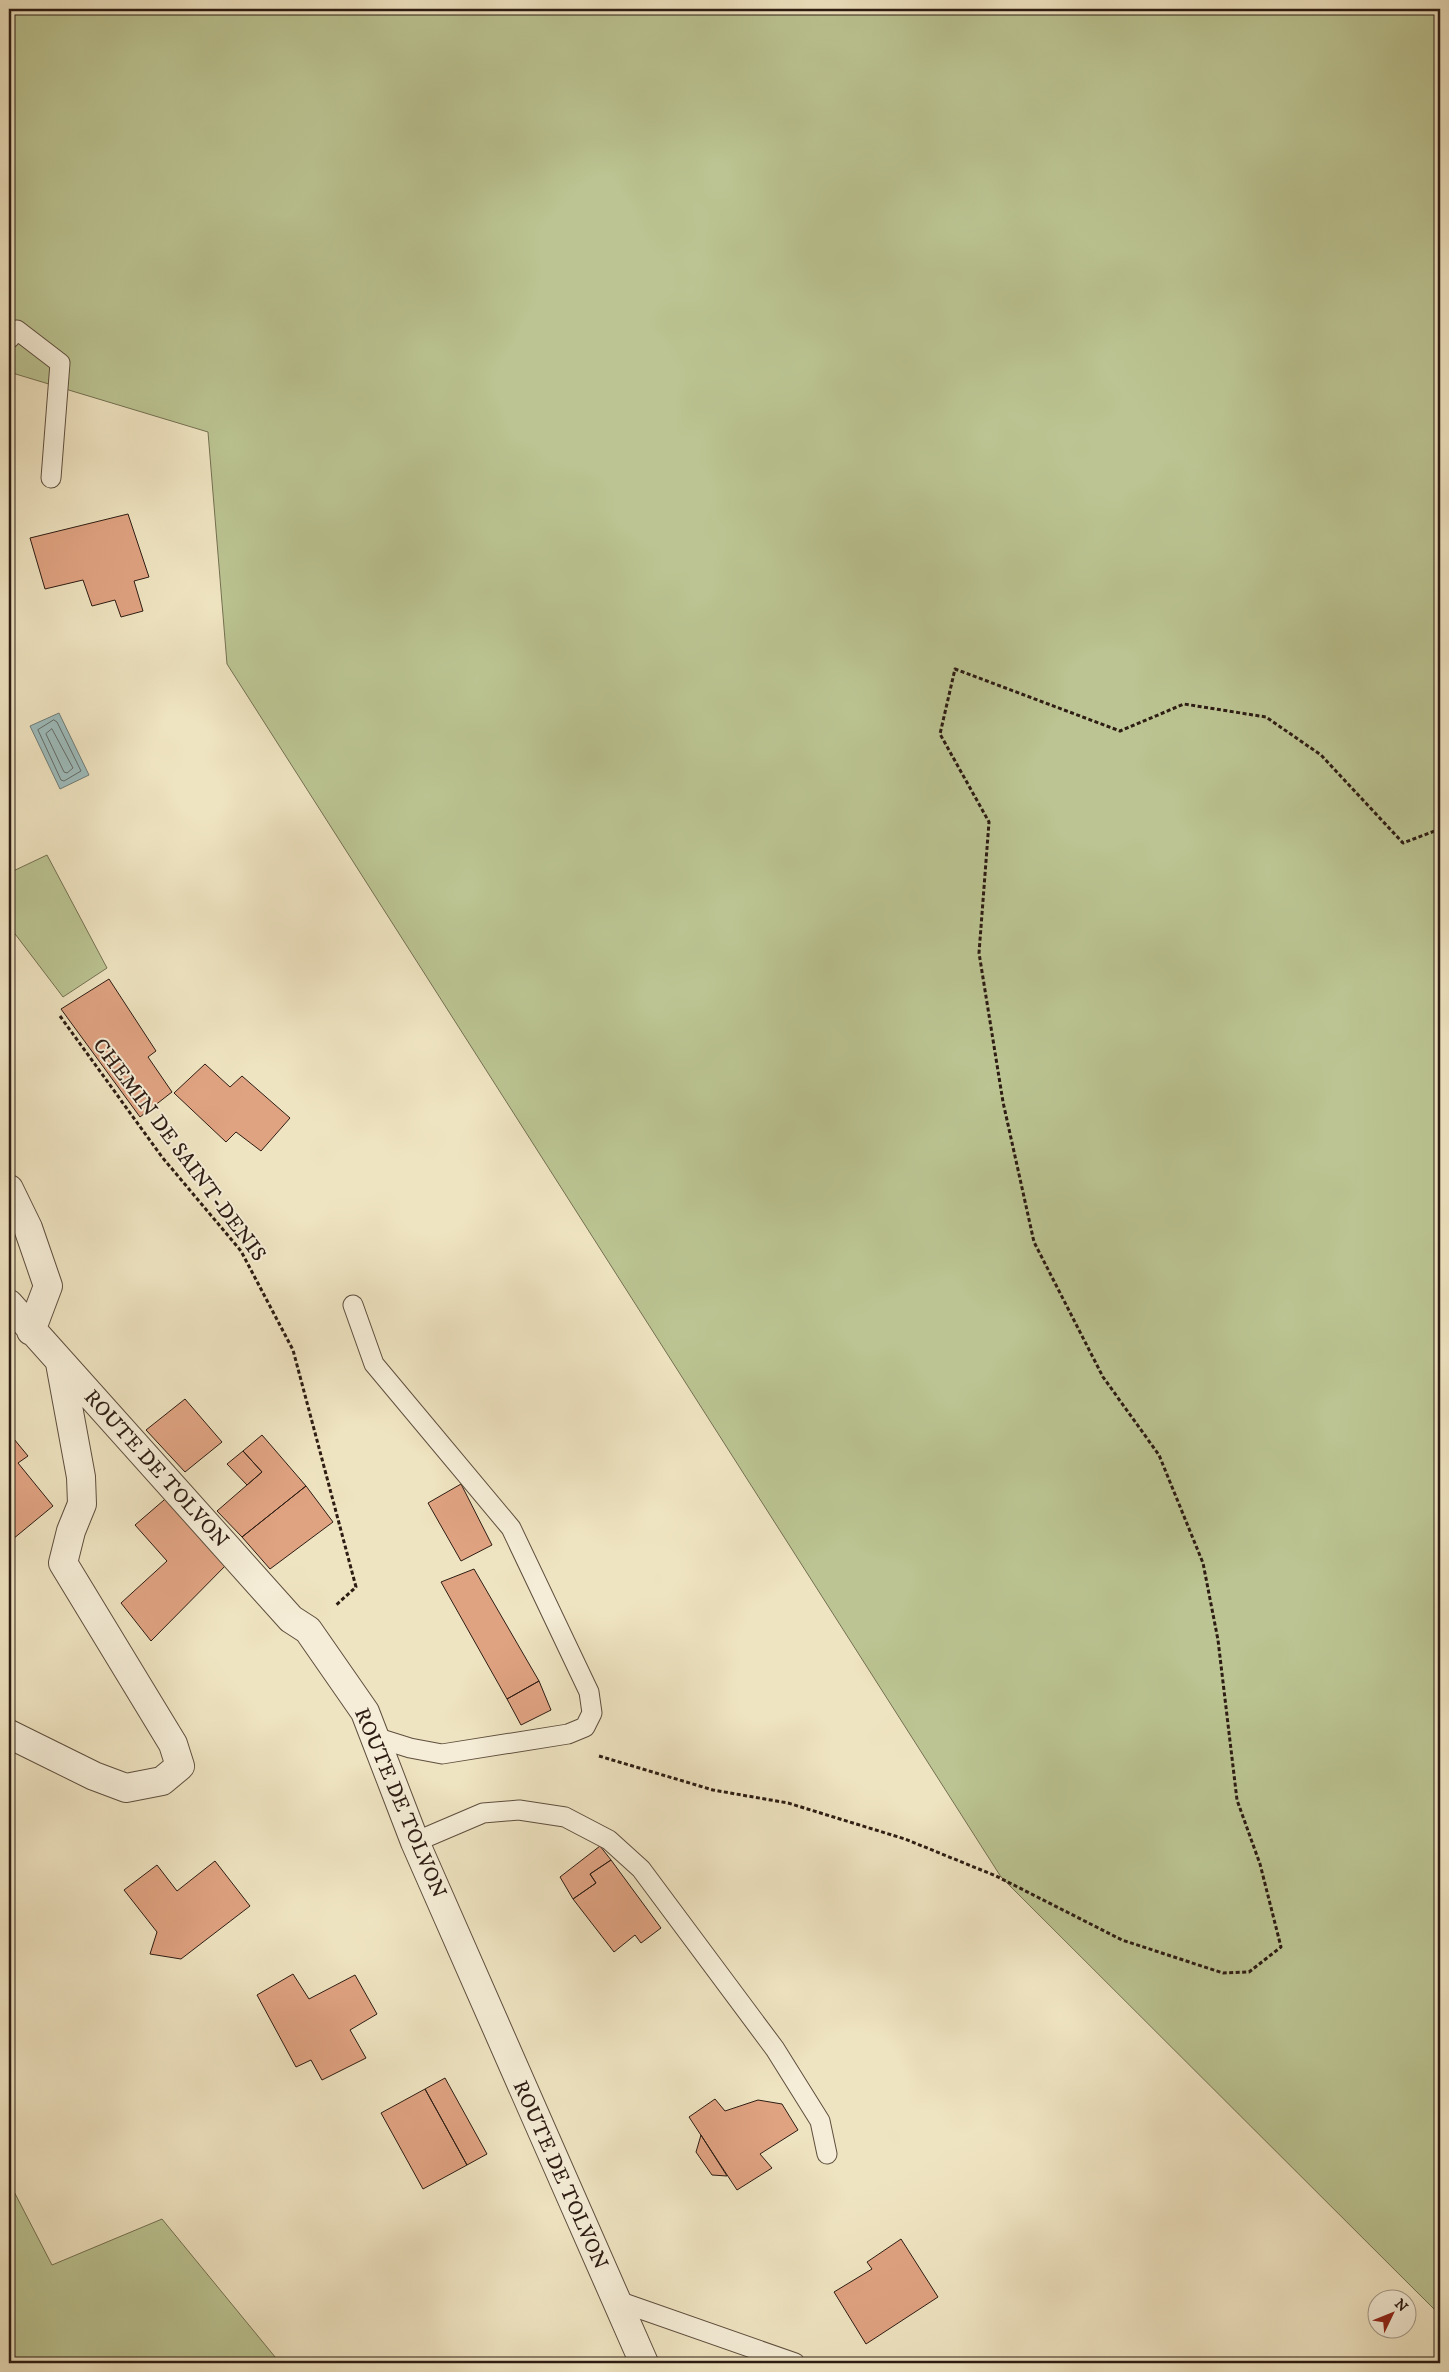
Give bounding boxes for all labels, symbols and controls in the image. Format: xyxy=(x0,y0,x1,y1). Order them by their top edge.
street label: CHEMIN DE SAINT-DENIS xyxy=(87,1033,271,1267)
street label: ROUTE DE TOLVON xyxy=(78,1384,234,1554)
street label: ROUTE DE TOLVON xyxy=(348,1704,452,1902)
street label: ROUTE DE TOLVON xyxy=(507,2077,613,2273)
north arrow xyxy=(1366,2290,1416,2340)
text: N xyxy=(1390,2295,1412,2317)

